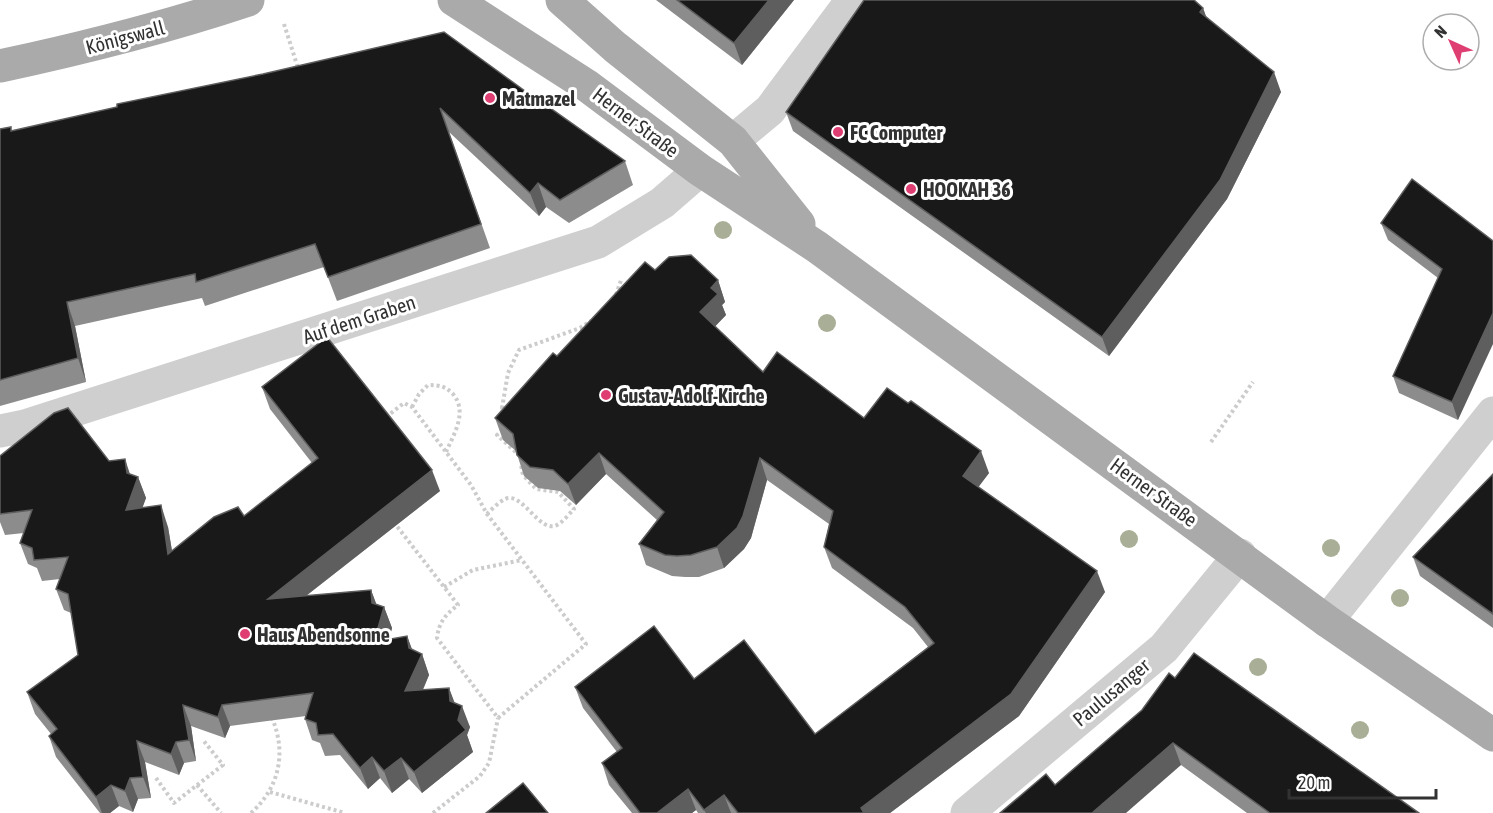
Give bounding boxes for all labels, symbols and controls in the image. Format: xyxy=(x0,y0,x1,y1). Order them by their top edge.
north arrow xyxy=(1421,12,1481,72)
street label: Königswall xyxy=(83,15,167,59)
text: N xyxy=(1431,22,1450,41)
street label: Herner Straße xyxy=(589,82,683,162)
place label: Matmazel xyxy=(502,87,576,110)
marker: Matmazel xyxy=(483,91,497,105)
place label: FC Computer xyxy=(850,121,943,144)
marker: FC Computer xyxy=(831,125,845,139)
place label: HOOKAH 36 xyxy=(923,178,1011,201)
marker: HOOKAH 36 xyxy=(904,182,918,196)
street label: Auf dem Graben xyxy=(300,290,418,348)
place label: Gustav-Adolf-Kirche xyxy=(618,384,765,407)
marker: Gustav-Adolf-Kirche xyxy=(599,388,613,402)
street label: Herner Straße xyxy=(1106,453,1202,531)
place label: Haus Abendsonne xyxy=(257,623,390,646)
marker: Haus Abendsonne xyxy=(238,627,252,641)
street label: Paulusanger xyxy=(1068,653,1155,731)
scale bar xyxy=(1289,762,1436,800)
text: 20 m xyxy=(1298,772,1330,793)

